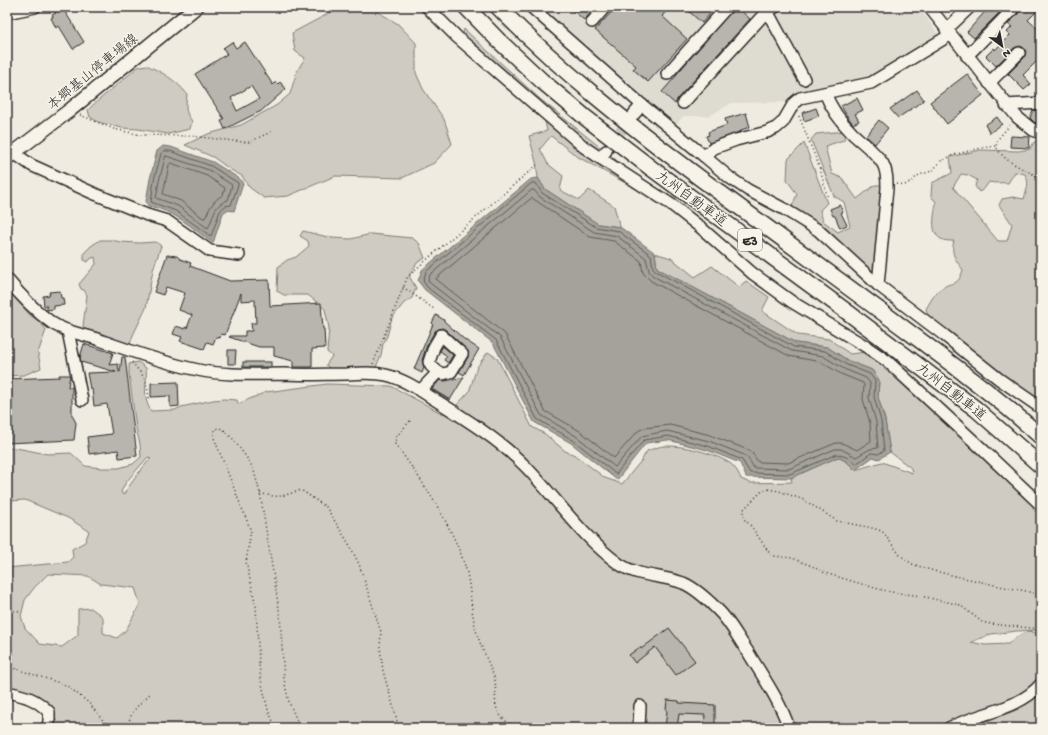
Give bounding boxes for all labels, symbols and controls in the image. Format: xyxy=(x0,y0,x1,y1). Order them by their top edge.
north arrow xyxy=(982,26,1022,66)
street label: 本郷基山停車場線 xyxy=(45,31,142,115)
text: N xyxy=(1000,46,1012,60)
street label: 九州自動車道 xyxy=(652,168,730,232)
road number: E3 xyxy=(738,229,762,251)
street label: 九州自動車道 xyxy=(912,360,989,426)

